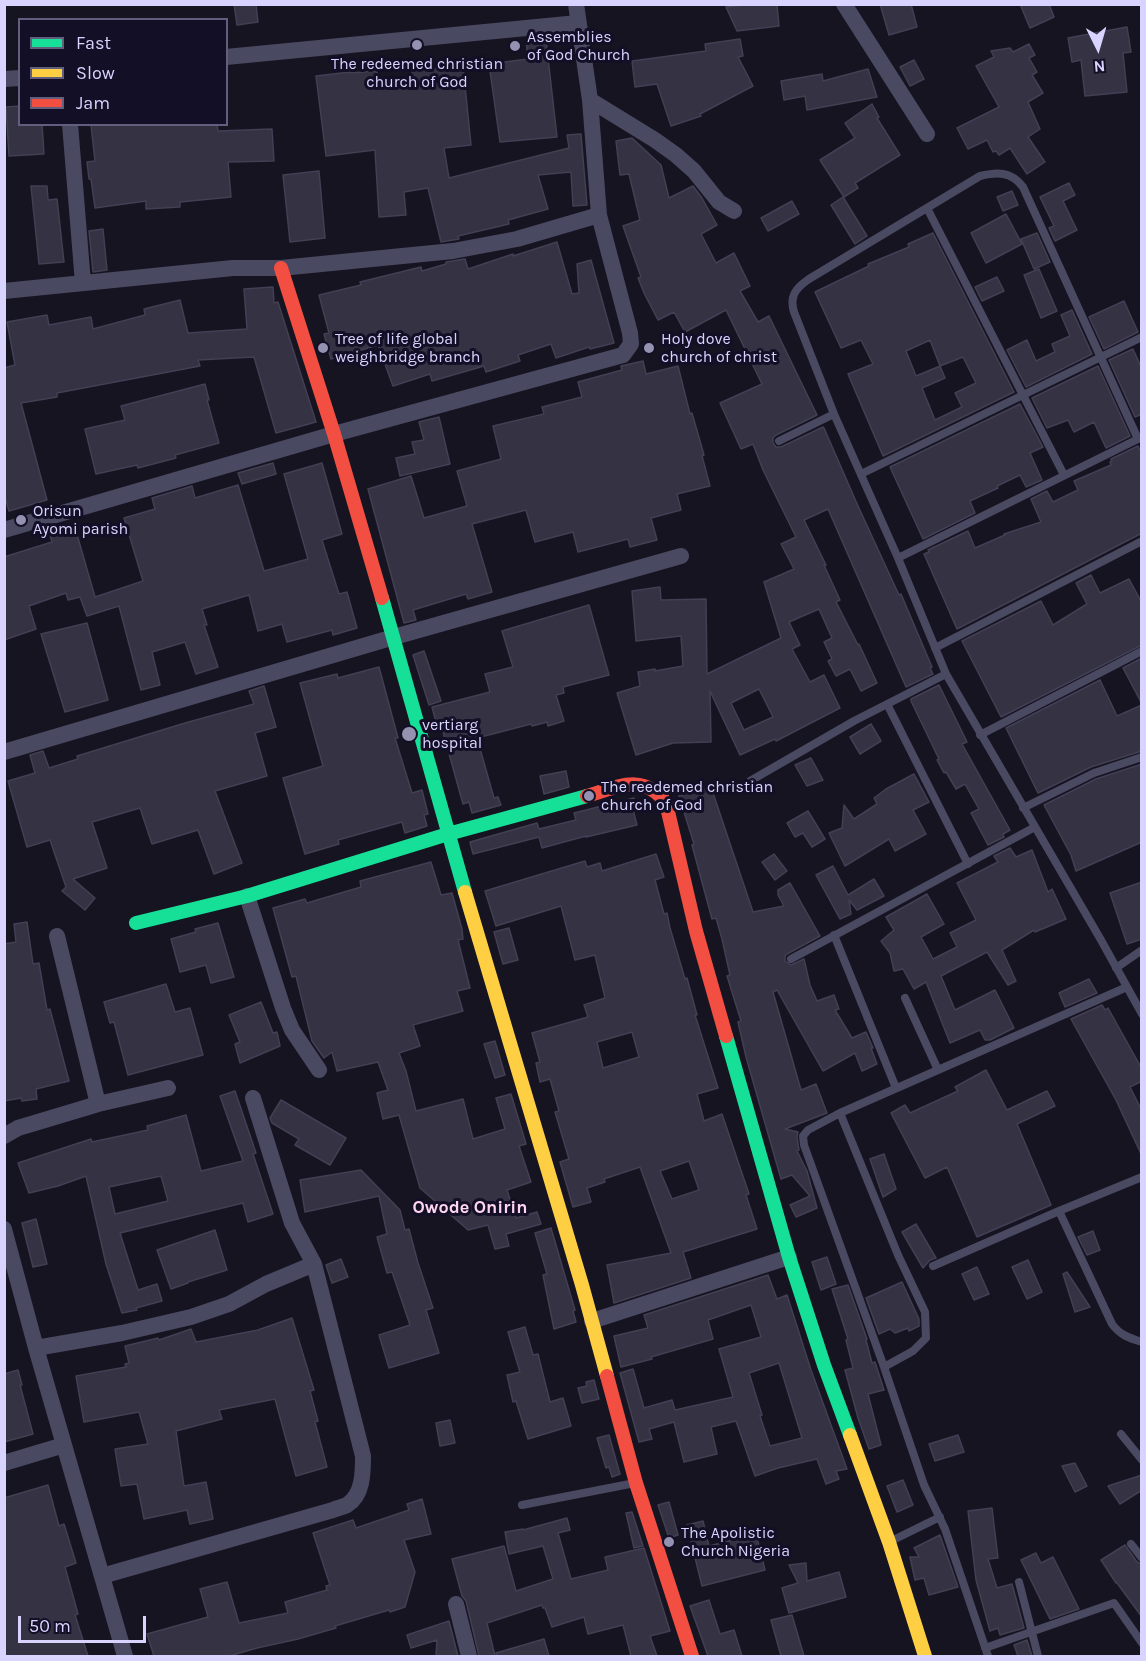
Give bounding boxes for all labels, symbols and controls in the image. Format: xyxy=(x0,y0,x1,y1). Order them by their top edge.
legend xyxy=(18,18,228,126)
north arrow xyxy=(1068,18,1128,78)
place label: Assemblies of God Church xyxy=(527,27,630,65)
text: Fast xyxy=(76,32,111,54)
marker: The redeemed christian church of God xyxy=(410,38,424,52)
marker: Assemblies of God Church xyxy=(508,39,522,53)
place label: The redeemed christian church of God xyxy=(331,54,503,92)
text: N xyxy=(1093,56,1106,76)
text: Slow xyxy=(76,62,115,84)
text: Jam xyxy=(76,92,110,114)
place label: Tree of life global weighbridge branch xyxy=(335,329,480,367)
place label: Holy dove church of christ xyxy=(661,329,777,367)
marker: Tree of life global weighbridge branch xyxy=(316,341,330,355)
marker: Holy dove church of christ xyxy=(642,341,656,355)
place label: Orisun Ayomi parish xyxy=(33,501,128,539)
marker: Orisun Ayomi parish xyxy=(14,513,28,527)
place label: vertiarg hospital xyxy=(422,715,482,753)
marker: vertiarg hospital xyxy=(400,725,418,743)
place label: The reedemed christian church of God xyxy=(601,777,773,815)
marker: The reedemed christian church of God xyxy=(582,789,596,803)
district label: Owode Onirin xyxy=(413,1197,527,1219)
place label: The Apolistic Church Nigeria xyxy=(681,1523,790,1561)
marker: The Apolistic Church Nigeria xyxy=(662,1535,676,1549)
scale bar xyxy=(21,1604,148,1642)
text: 50 m xyxy=(29,1615,71,1637)

